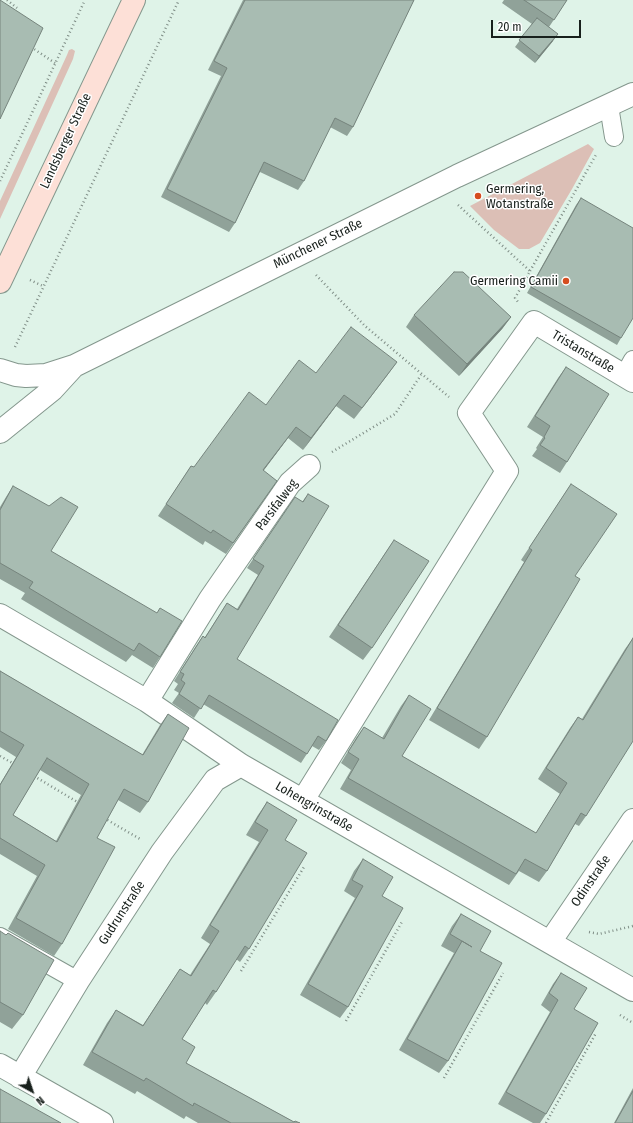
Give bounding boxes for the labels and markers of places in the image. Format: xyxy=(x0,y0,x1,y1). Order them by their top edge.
place label: Germering, Wotanstraße xyxy=(486,181,554,212)
marker: Germering, Wotanstraße xyxy=(473,191,483,201)
place label: Germering Camii xyxy=(470,273,558,289)
marker: Germering Camii xyxy=(561,276,571,286)

